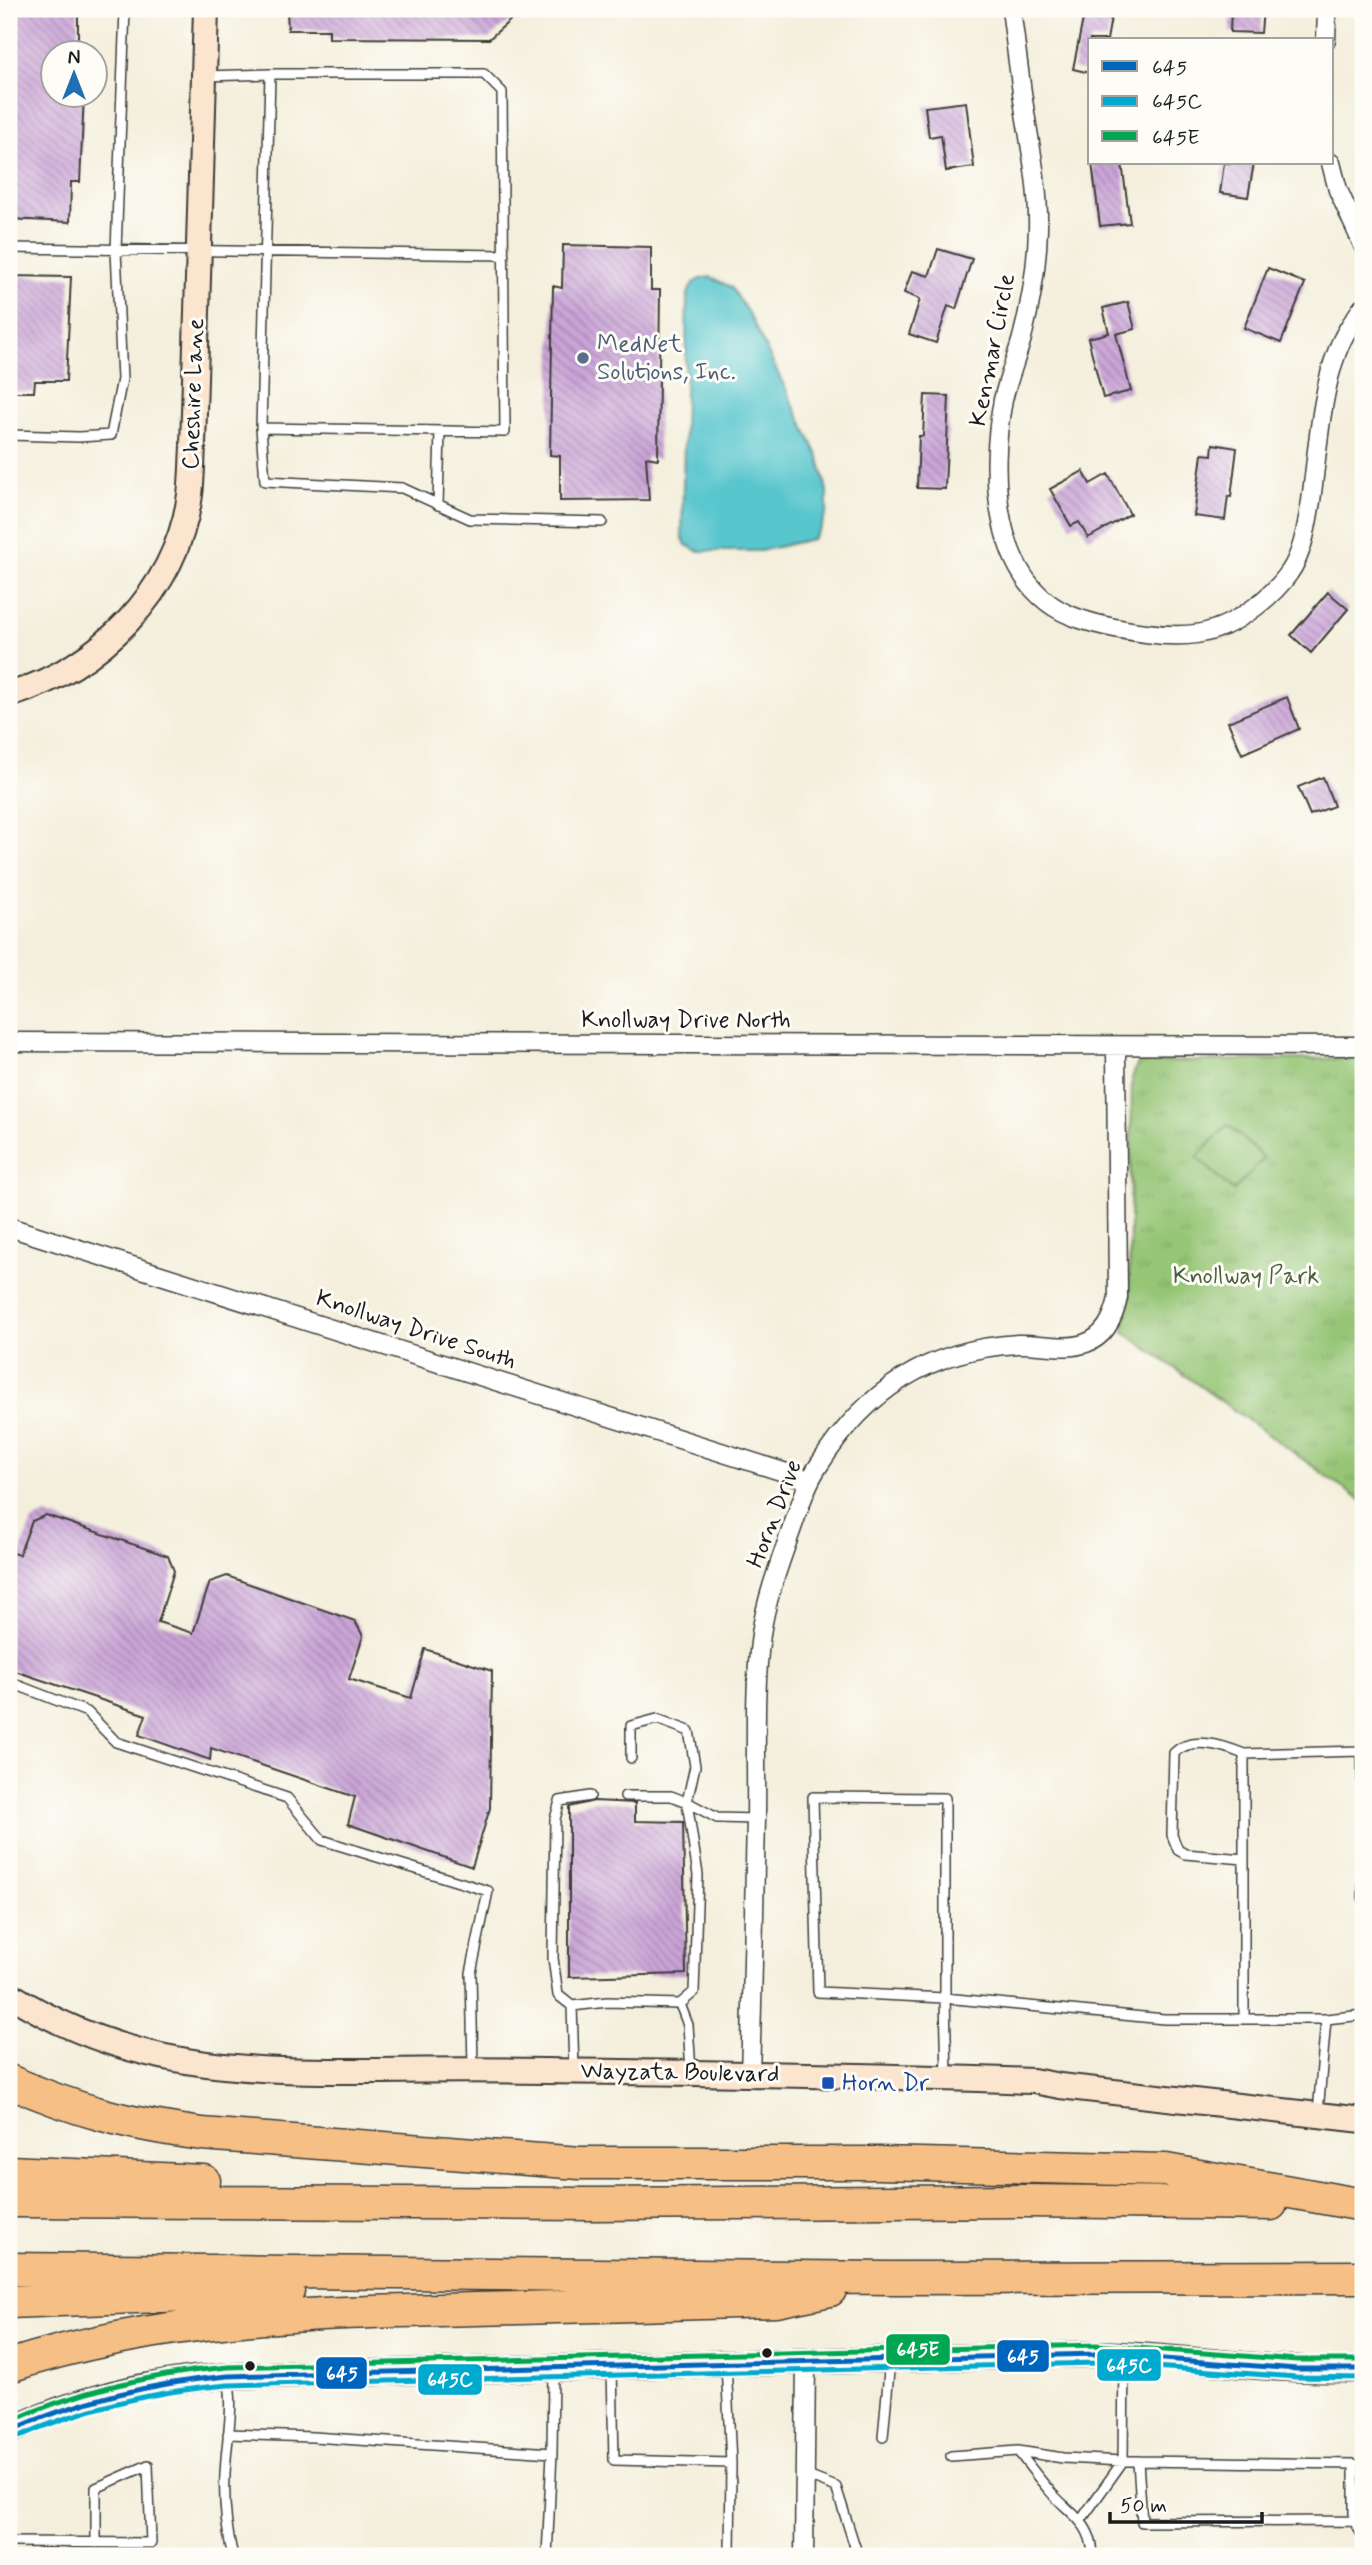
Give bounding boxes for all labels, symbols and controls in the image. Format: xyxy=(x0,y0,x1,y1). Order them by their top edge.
north arrow xyxy=(38,38,108,108)
legend xyxy=(1088,38,1334,164)
text: N xyxy=(68,46,80,71)
text: 645 xyxy=(1152,54,1187,82)
text: 645C xyxy=(1152,88,1202,116)
text: 645E xyxy=(1152,124,1199,152)
street label: Kenmar Circle xyxy=(963,271,1023,429)
street label: Cheshire Lane xyxy=(176,317,212,470)
place label: MedNet Solutions, Inc. xyxy=(597,329,736,388)
marker: MedNet Solutions, Inc. xyxy=(575,350,591,366)
street label: Knollway Drive North xyxy=(581,1005,791,1036)
park label: Knollway Park xyxy=(1173,1261,1319,1292)
street label: Knollway Drive South xyxy=(312,1283,520,1377)
street label: Horn Drive xyxy=(740,1456,810,1572)
street label: Wayzata Boulevard xyxy=(580,2056,780,2090)
place label: Horn Dr xyxy=(842,2068,929,2099)
marker: Horn Dr xyxy=(820,2075,836,2091)
line badge: 645E xyxy=(885,2333,951,2366)
text: 645E xyxy=(897,2338,939,2363)
line badge: 645 xyxy=(996,2339,1050,2373)
text: 645 xyxy=(1007,2345,1039,2370)
unlabelled marker xyxy=(760,2346,774,2360)
line badge: 645C xyxy=(1096,2348,1162,2382)
text: 645C xyxy=(1106,2354,1152,2379)
line badge: 645 xyxy=(315,2356,368,2390)
unlabelled marker xyxy=(243,2359,257,2373)
text: 645 xyxy=(326,2362,358,2387)
line badge: 645C xyxy=(417,2363,483,2396)
text: 645C xyxy=(427,2368,473,2393)
scale bar xyxy=(1110,2481,1262,2525)
text: 50 m xyxy=(1120,2492,1167,2520)

